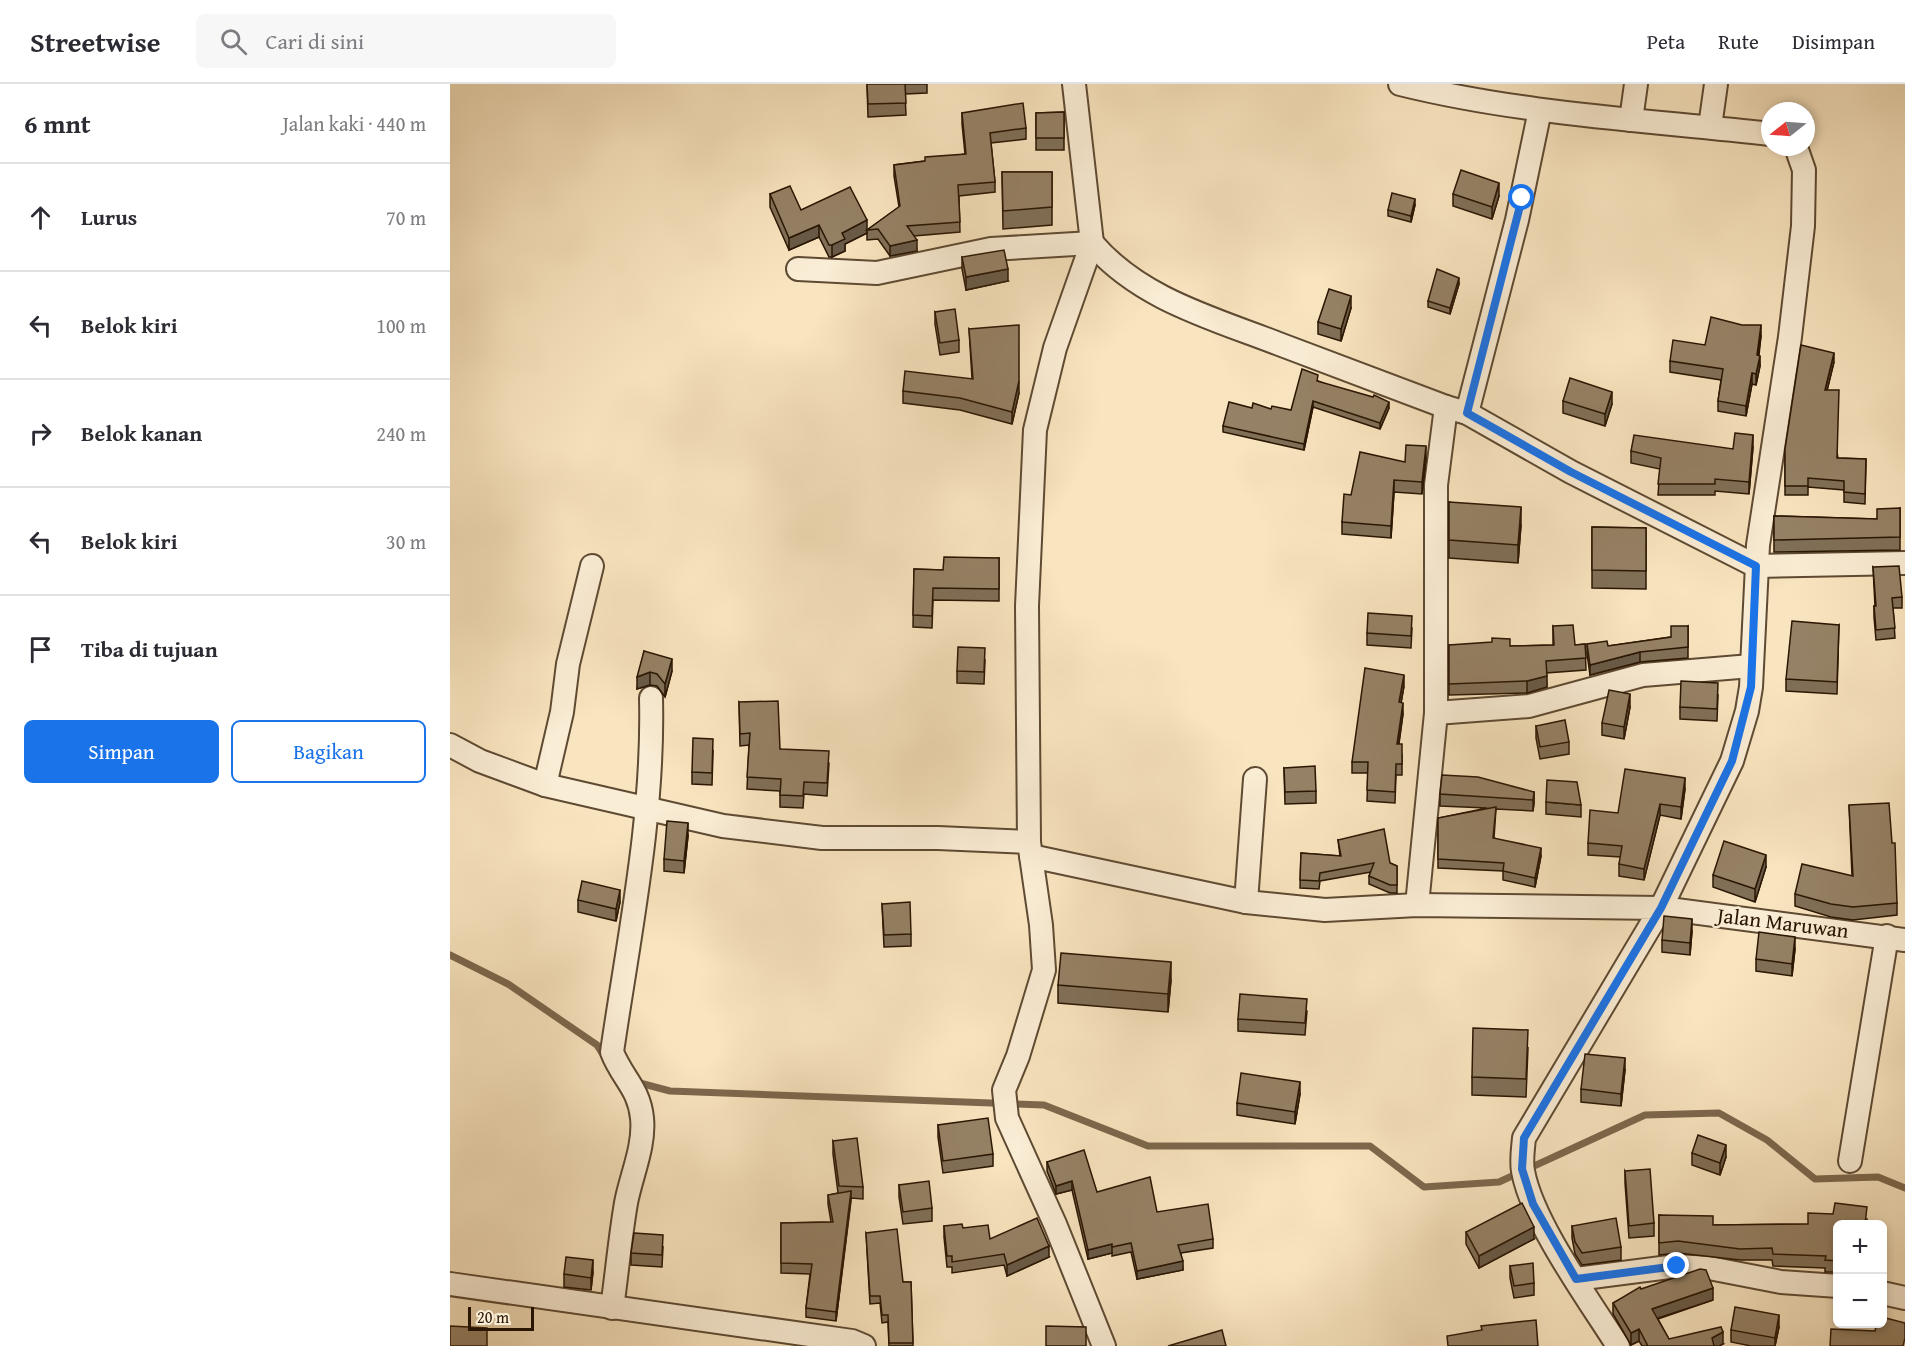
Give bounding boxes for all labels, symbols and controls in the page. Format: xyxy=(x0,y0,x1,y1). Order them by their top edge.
search box xyxy=(196,14,616,68)
text: Streetwise xyxy=(30,21,160,62)
icon: search xyxy=(217,25,250,58)
text: Cari di sini xyxy=(265,25,364,57)
text: Peta xyxy=(1647,26,1685,57)
text: Rute xyxy=(1718,26,1759,57)
text: Disimpan xyxy=(1792,26,1875,57)
north arrow xyxy=(1761,102,1815,156)
text: 6 mnt xyxy=(24,104,91,143)
text: Jalan kaki · 440 m xyxy=(282,109,426,138)
route start xyxy=(1508,184,1534,210)
icon: ahead xyxy=(24,201,57,234)
text: Lurus xyxy=(81,201,137,233)
text: 70 m xyxy=(386,203,426,232)
icon: left xyxy=(24,309,57,342)
text: Belok kiri xyxy=(81,309,178,341)
text: 100 m xyxy=(376,311,426,340)
icon: right xyxy=(24,417,57,450)
text: Belok kanan xyxy=(81,417,202,449)
text: 240 m xyxy=(376,419,426,448)
icon: left xyxy=(24,525,57,558)
text: Belok kiri xyxy=(81,525,178,557)
text: 30 m xyxy=(386,527,426,556)
icon: arrive xyxy=(24,633,57,666)
text: Tiba di tujuan xyxy=(81,633,218,665)
button: Simpan xyxy=(24,720,219,783)
button: Bagikan xyxy=(231,720,426,783)
street label: Jalan Maruwan xyxy=(1713,899,1851,946)
map controls xyxy=(1833,1220,1887,1328)
button: + xyxy=(1833,1220,1887,1274)
route end xyxy=(1663,1252,1689,1278)
button: − xyxy=(1833,1274,1887,1328)
scale bar xyxy=(468,1304,534,1332)
text: 20 m xyxy=(477,1305,509,1329)

